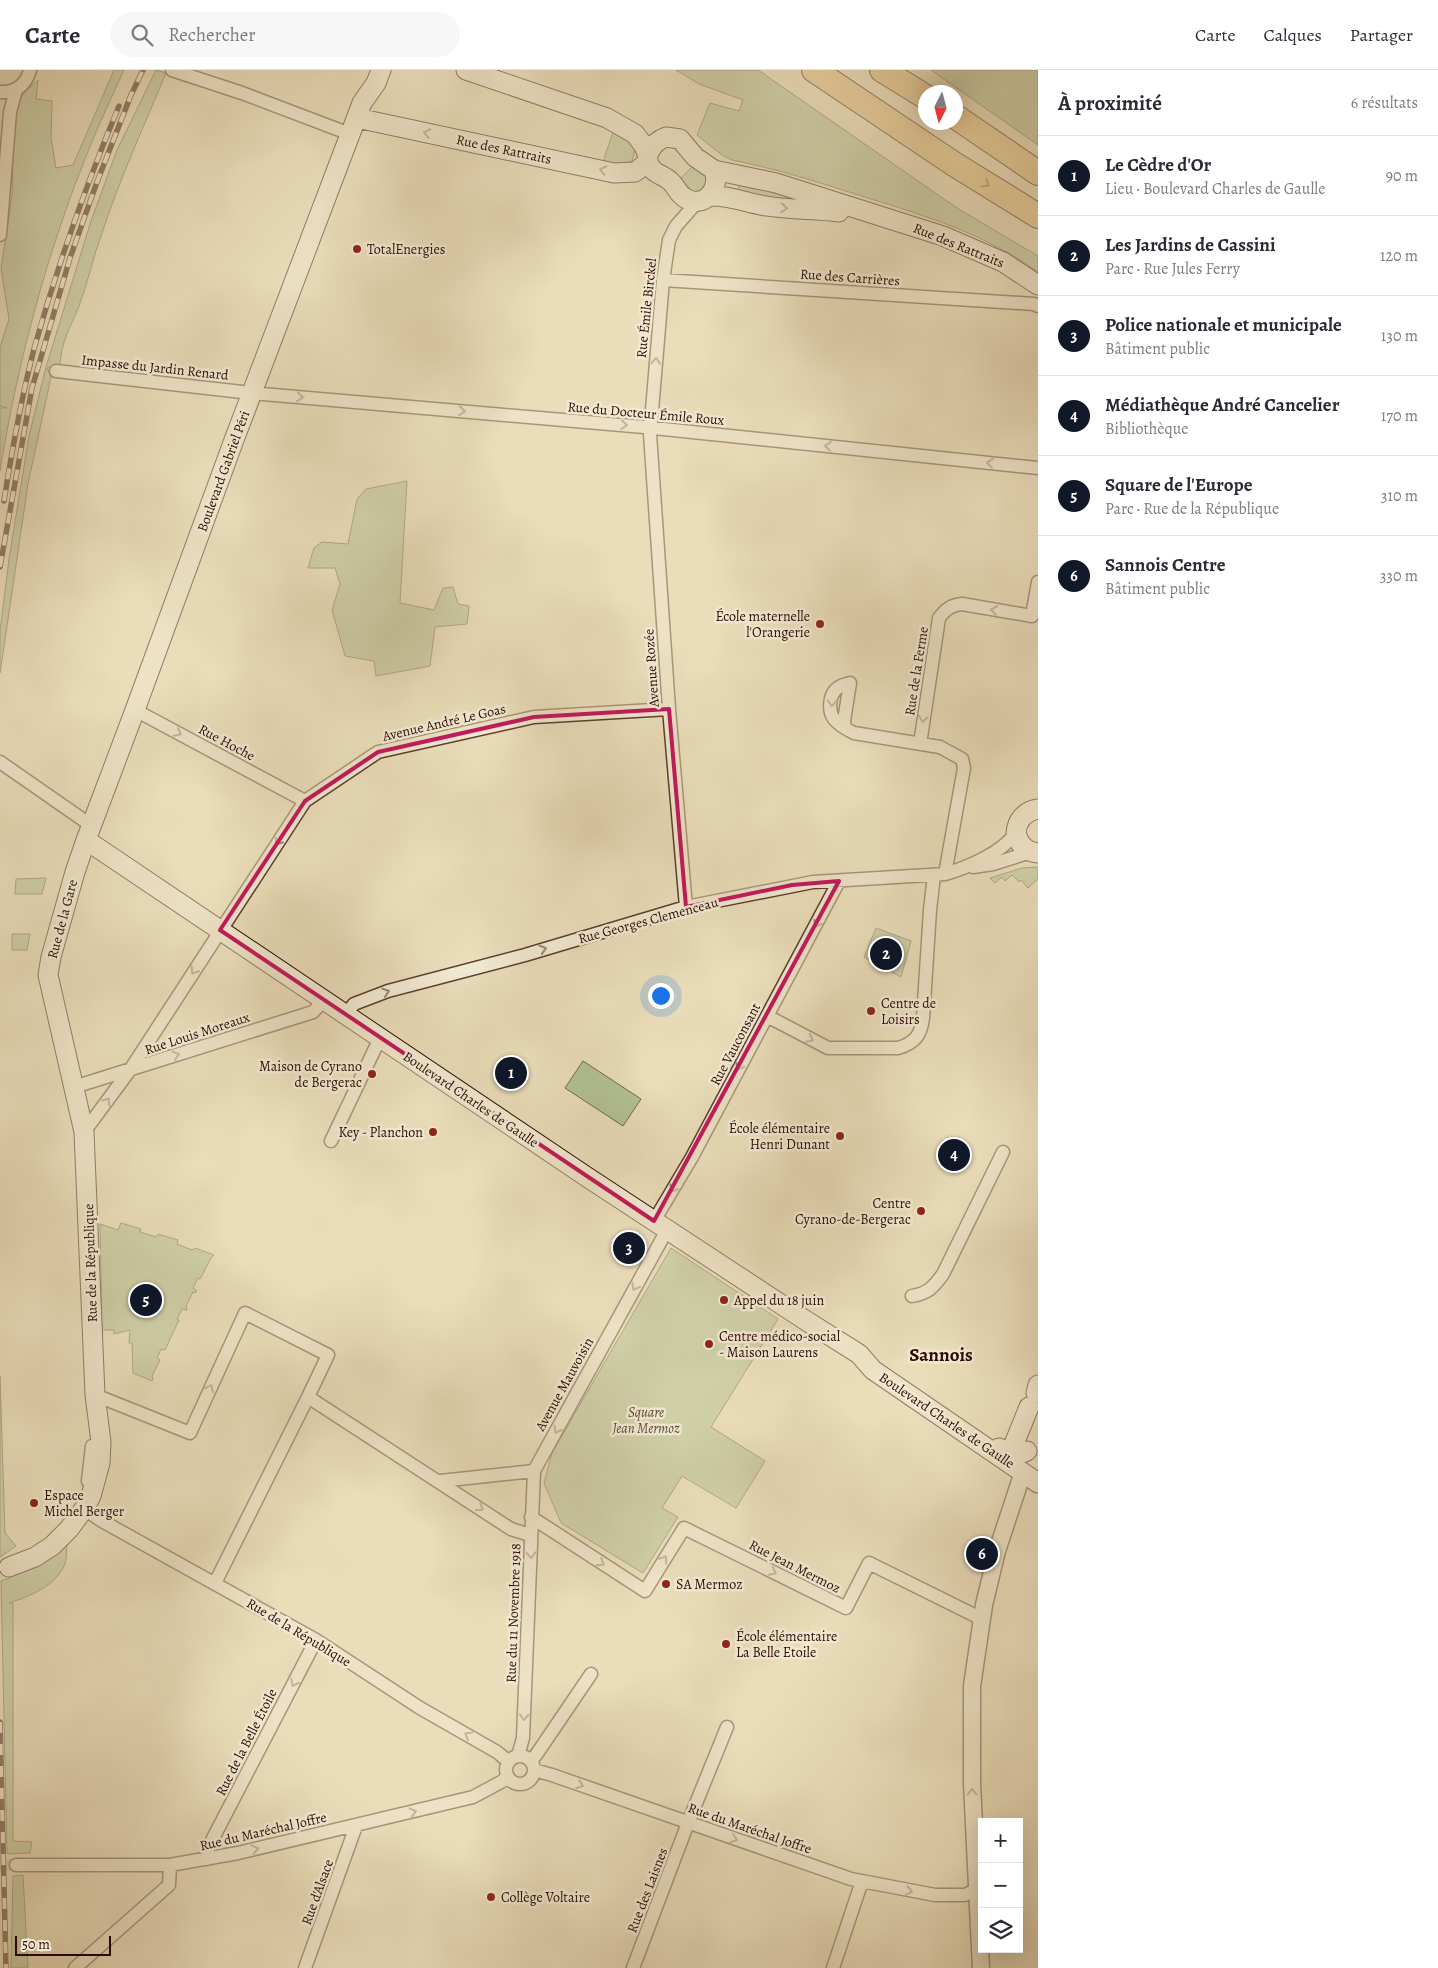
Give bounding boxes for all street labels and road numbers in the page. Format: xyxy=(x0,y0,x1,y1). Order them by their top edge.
street label: Rue des Rattraits xyxy=(455,130,553,169)
street label: Rue des Rattraits xyxy=(910,219,1007,272)
street label: Rue Émile Birckel xyxy=(632,257,661,359)
street label: Rue des Carrières xyxy=(799,265,901,290)
street label: Impasse du Jardin Renard xyxy=(80,350,230,385)
street label: Rue du Docteur Émile Roux xyxy=(567,397,725,430)
street label: Boulevard Gabriel Péri xyxy=(193,408,254,534)
street label: Rue de la Ferme xyxy=(900,625,933,717)
street label: Avenue Rozée xyxy=(639,628,664,709)
street label: Avenue André Le Goas xyxy=(380,699,508,746)
street label: Rue Hoche xyxy=(195,720,258,765)
street label: Rue de la Gare xyxy=(43,877,82,961)
street label: Rue Georges Clemenceau xyxy=(576,893,721,948)
street label: Rue Vauconsant xyxy=(706,999,765,1089)
street label: Rue Louis Moreaux xyxy=(142,1007,253,1059)
street label: Boulevard Charles de Gaulle xyxy=(399,1047,542,1152)
street label: Rue de la République xyxy=(79,1203,102,1323)
street label: Avenue Mauvoisin xyxy=(530,1334,598,1435)
street label: Boulevard Charles de Gaulle xyxy=(875,1368,1018,1473)
street label: Rue Jean Mermoz xyxy=(746,1535,844,1598)
street label: Rue du 11 Novembre 1918 xyxy=(502,1543,525,1683)
street label: Rue de la République xyxy=(243,1594,355,1671)
street label: Rue de la Belle Étoile xyxy=(211,1685,282,1799)
street label: Rue du Maréchal Joffre xyxy=(685,1798,814,1859)
street label: Rue du Maréchal Joffre xyxy=(198,1808,328,1855)
street label: Rue des Laisnes xyxy=(623,1845,672,1935)
street label: Rue d'Alsace xyxy=(297,1857,338,1928)

